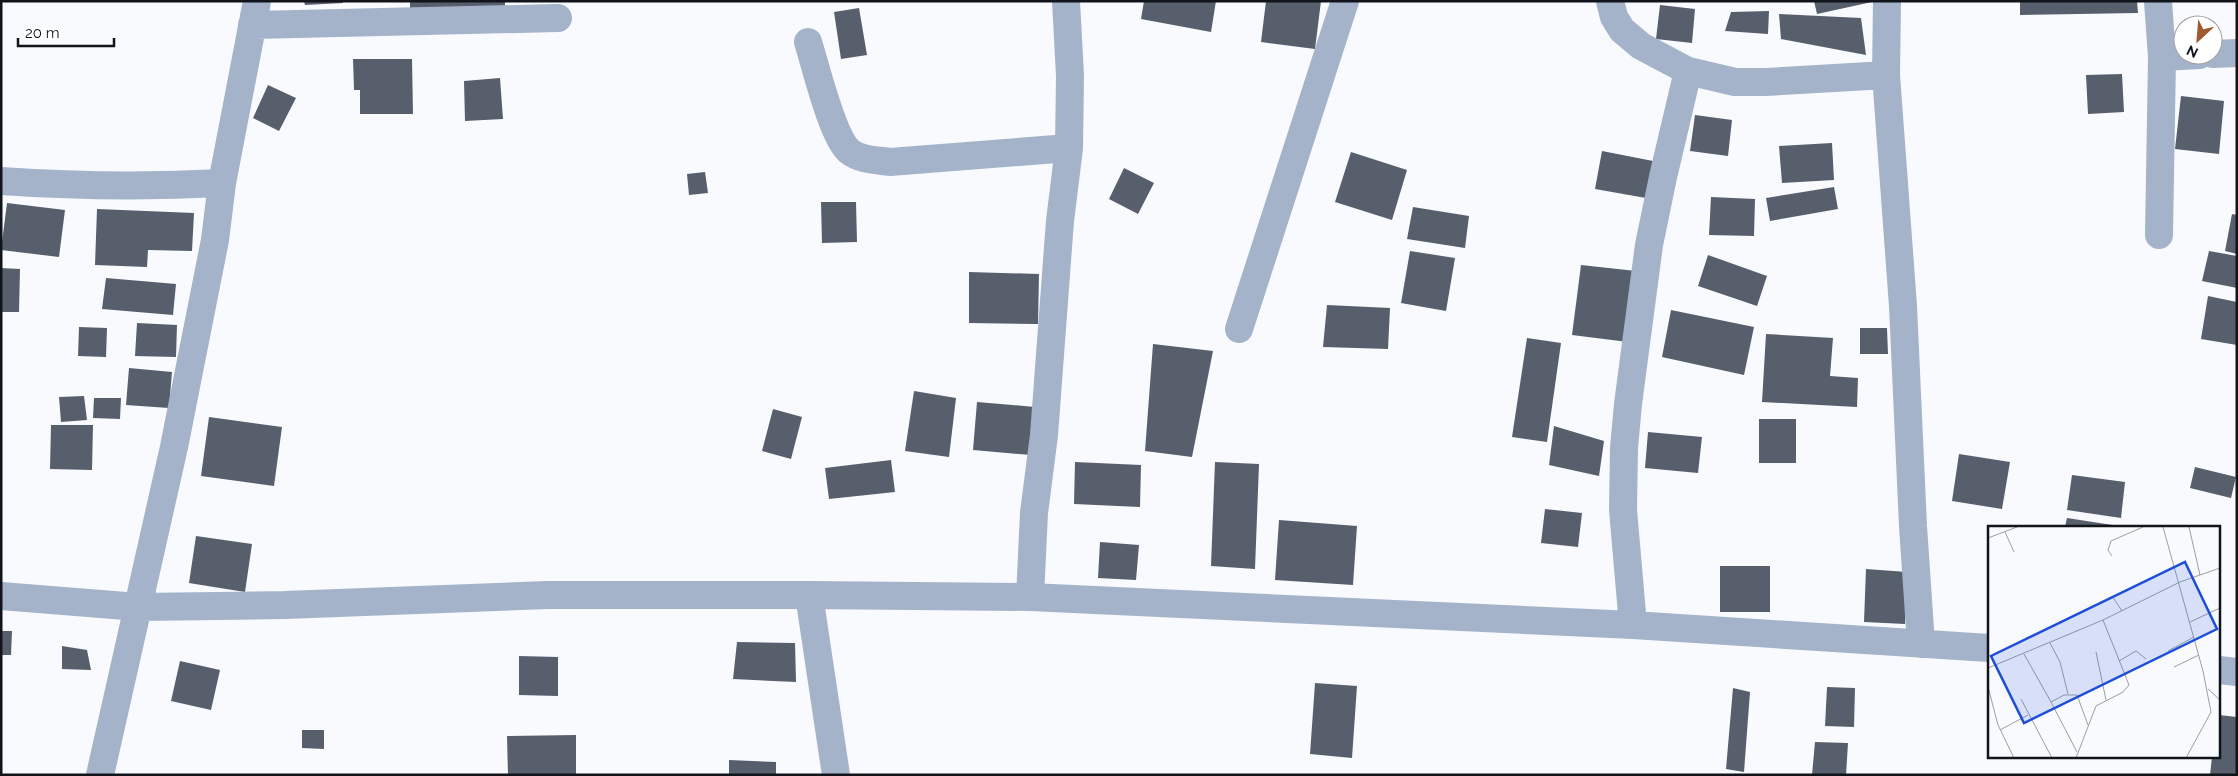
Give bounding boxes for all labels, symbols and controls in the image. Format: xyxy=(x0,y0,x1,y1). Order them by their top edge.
scale bar xyxy=(18,15,114,47)
north arrow xyxy=(2173,15,2223,65)
text: 20 m xyxy=(25,24,60,42)
text: N xyxy=(2184,42,2201,61)
inset map xyxy=(1988,526,2220,758)

